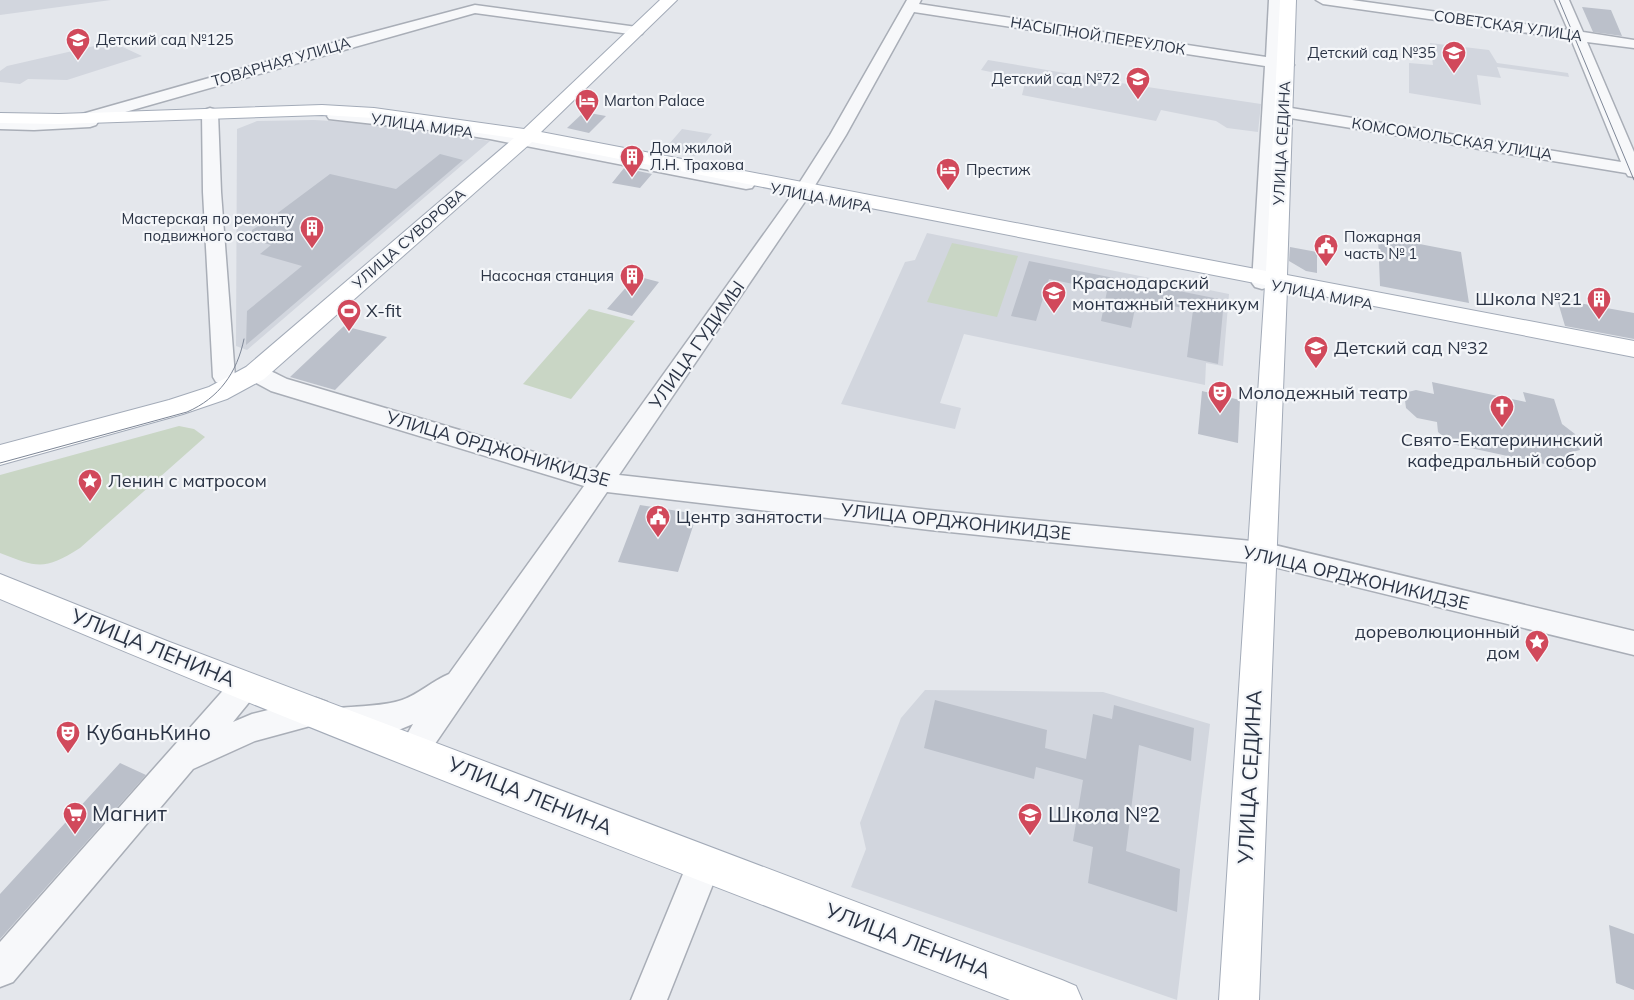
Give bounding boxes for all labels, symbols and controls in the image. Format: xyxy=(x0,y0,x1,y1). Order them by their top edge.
street label: СОВЕТСКАЯ УЛИЦА xyxy=(1433,6,1584,45)
street label: НАСЫПНОЙ ПЕРЕУЛОК xyxy=(1009,12,1187,59)
school or university icon: Детский сад №125 xyxy=(65,27,91,61)
place label: Детский сад №125 xyxy=(96,30,234,49)
street label: ТОВАРНАЯ УЛИЦА xyxy=(209,33,352,90)
school or university icon: Детский сад №35 xyxy=(1441,40,1467,74)
place label: Детский сад №35 xyxy=(1307,43,1436,62)
school or university icon: Детский сад №72 xyxy=(1125,66,1151,100)
place label: Детский сад №72 xyxy=(991,69,1120,88)
street label: УЛИЦА СЕДИНА xyxy=(1269,80,1294,207)
hotel icon: Marton Palace xyxy=(574,88,600,122)
place label: Marton Palace xyxy=(604,91,705,110)
street label: УЛИЦА МИРА xyxy=(369,109,475,142)
street label: КОМСОМОЛЬСКАЯ УЛИЦА xyxy=(1350,113,1554,164)
place label: Дом жилой Л.Н. Трахова xyxy=(650,138,744,174)
building icon: Дом жилой Л.Н. Трахова xyxy=(619,144,645,178)
hotel icon: Престиж xyxy=(935,157,961,191)
place label: Престиж xyxy=(966,160,1031,179)
street label: УЛИЦА МИРА xyxy=(768,178,874,217)
street label: УЛИЦА СУВОРОВА xyxy=(347,184,469,294)
place label: Мастерская по ремонту подвижного состава xyxy=(121,209,294,245)
building icon: Мастерская по ремонту подвижного состава xyxy=(299,215,325,249)
place label: Пожарная часть № 1 xyxy=(1344,227,1421,263)
public building icon: Пожарная часть № 1 xyxy=(1313,233,1339,267)
building icon: Насосная станция xyxy=(619,263,645,297)
place label: Насосная станция xyxy=(480,266,614,285)
place label: Краснодарский монтажный техникум xyxy=(1072,271,1259,315)
street label: УЛИЦА МИРА xyxy=(1269,275,1375,314)
street label: УЛИЦА ГУДИМЫ xyxy=(643,276,749,414)
school or university icon: Краснодарский монтажный техникум xyxy=(1041,280,1067,314)
building icon: Школа №21 xyxy=(1586,286,1612,320)
place label: Школа №21 xyxy=(1475,287,1582,310)
sports icon: X-fit xyxy=(336,298,362,332)
place label: X-fit xyxy=(366,299,402,322)
school or university icon: Детский сад №32 xyxy=(1303,335,1329,369)
place label: Детский сад №32 xyxy=(1334,336,1488,359)
theatre icon: Молодежный театр xyxy=(1207,380,1233,414)
place label: Молодежный театр xyxy=(1238,381,1408,404)
church icon: Свято-Екатерининский кафедральный собор xyxy=(1489,394,1515,428)
street label: УЛИЦА ОРДЖОНИКИДЗЕ xyxy=(383,405,613,491)
place label: Свято-Екатерининский кафедральный собор xyxy=(1401,428,1603,472)
place icon: Ленин с матросом xyxy=(77,468,103,502)
place label: Ленин с матросом xyxy=(108,469,267,492)
street label: УЛИЦА ОРДЖОНИКИДЗЕ xyxy=(839,498,1072,545)
public building icon: Центр занятости xyxy=(645,504,671,538)
place label: Центр занятости xyxy=(676,505,822,528)
street label: УЛИЦА ОРДЖОНИКИДЗЕ xyxy=(1240,540,1472,615)
street label: УЛИЦА ЛЕНИНА xyxy=(66,602,240,692)
place label: дореволюционный дом xyxy=(1355,620,1520,664)
place icon: дореволюционный дом xyxy=(1524,629,1550,663)
street label: УЛИЦА СЕДИНА xyxy=(1231,689,1267,866)
place label: КубаньКино xyxy=(86,719,211,745)
theatre icon: КубаньКино xyxy=(55,720,81,754)
street label: УЛИЦА ЛЕНИНА xyxy=(443,750,617,840)
place label: Магнит xyxy=(92,800,167,826)
supermarket icon: Магнит xyxy=(62,801,88,835)
place label: Школа №2 xyxy=(1048,801,1160,827)
school or university icon: Школа №2 xyxy=(1017,802,1043,836)
street label: УЛИЦА ЛЕНИНА xyxy=(821,896,995,984)

